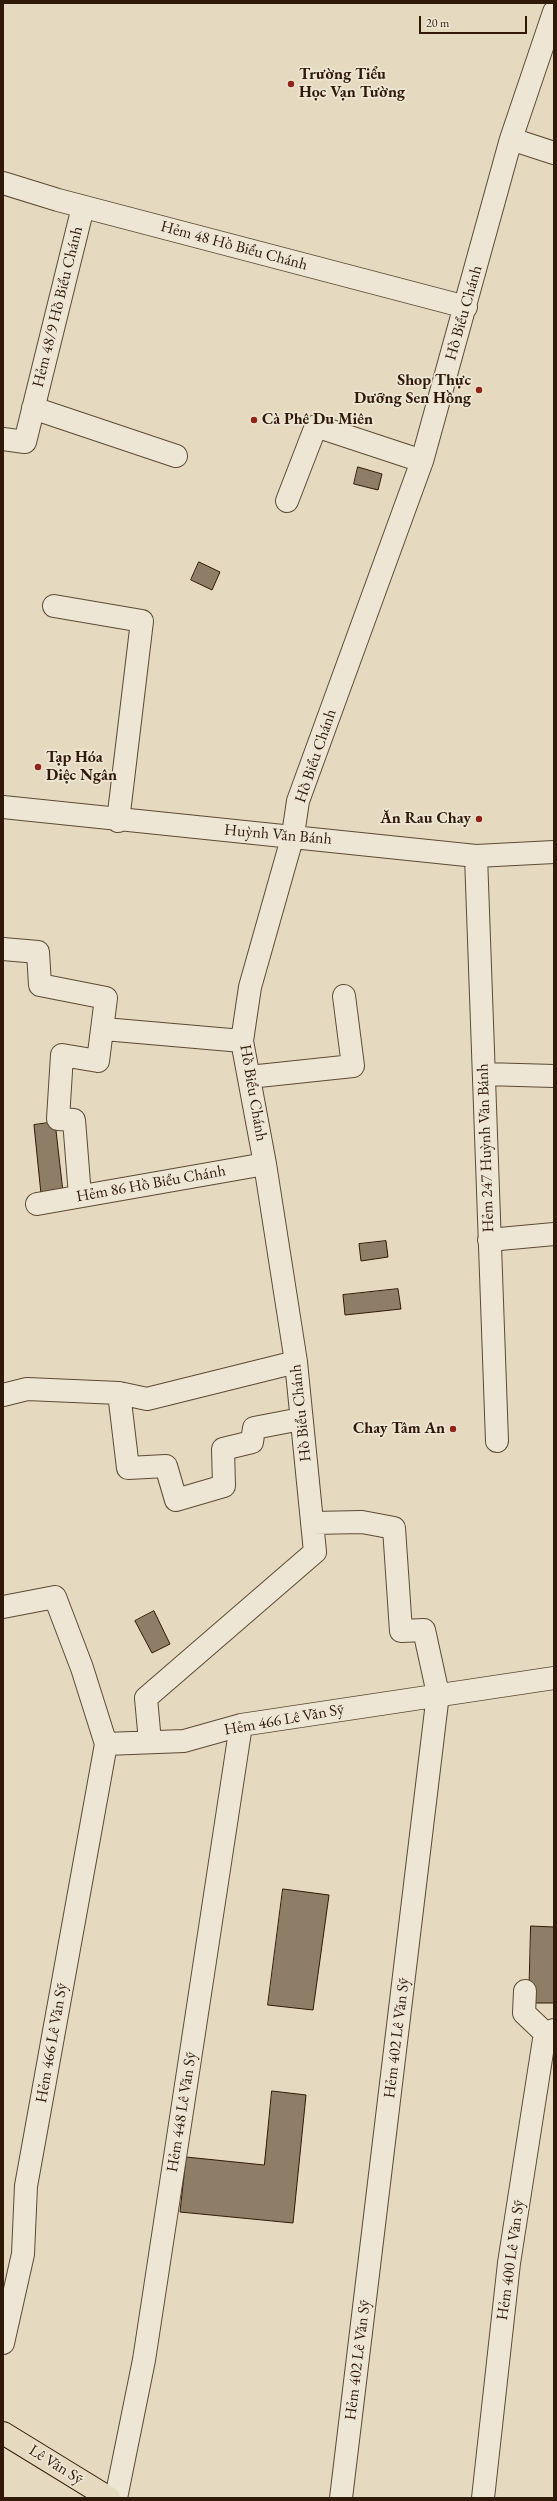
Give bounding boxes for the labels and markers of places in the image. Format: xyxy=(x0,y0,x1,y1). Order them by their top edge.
place label: Trường Tiểu Học Vạn Tường xyxy=(299,65,405,103)
marker: Trường Tiểu Học Vạn Tường xyxy=(286,79,296,89)
place label: Shop Thực Dưỡng Sen Hồng xyxy=(354,371,471,409)
marker: Shop Thực Dưỡng Sen Hồng xyxy=(474,385,484,395)
place label: Cà Phê Du Miên xyxy=(262,410,373,430)
marker: Cà Phê Du Miên xyxy=(249,415,259,425)
place label: Tạp Hóa Diệc Ngân xyxy=(46,748,117,786)
marker: Tạp Hóa Diệc Ngân xyxy=(33,762,43,772)
place label: Ăn Rau Chay xyxy=(380,809,471,829)
marker: Ăn Rau Chay xyxy=(474,814,484,824)
place label: Chay Tâm An xyxy=(353,1419,445,1439)
marker: Chay Tâm An xyxy=(448,1424,458,1434)

